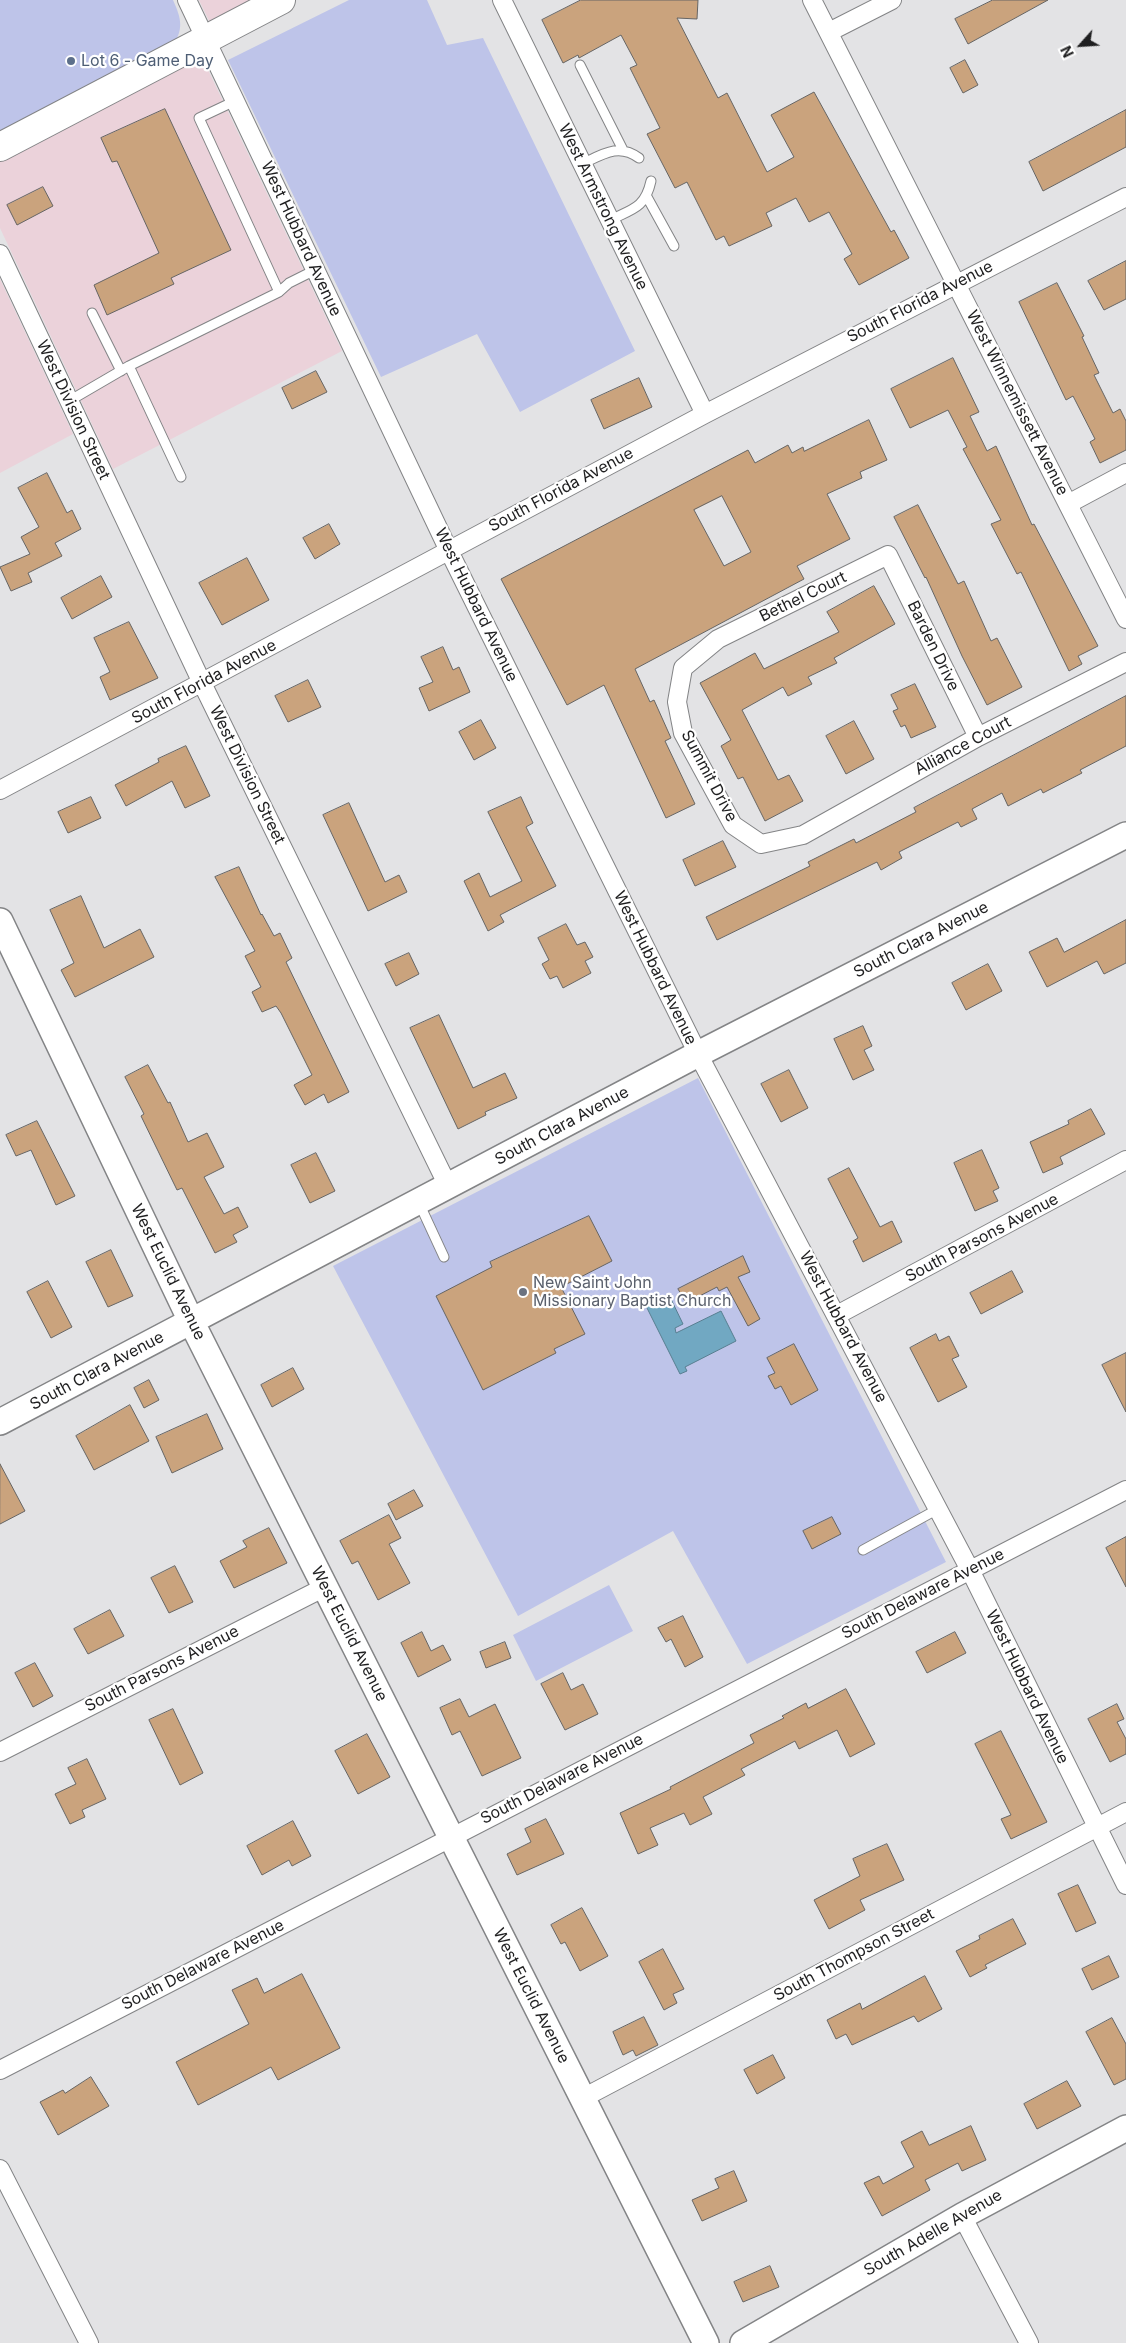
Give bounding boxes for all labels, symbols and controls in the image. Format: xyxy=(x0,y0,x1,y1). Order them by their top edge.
north arrow xyxy=(1056,20,1106,70)
text: N xyxy=(1057,43,1077,60)
place label: Lot 6 - Game Day xyxy=(81,51,214,71)
marker: Lot 6 - Game Day xyxy=(65,55,77,67)
street label: West Armstrong Avenue xyxy=(554,121,652,293)
street label: West Hubbard Avenue xyxy=(257,158,345,320)
street label: South Florida Avenue xyxy=(844,257,996,347)
street label: West Winnemissett Avenue xyxy=(962,307,1072,499)
street label: West Division Street xyxy=(32,337,114,483)
street label: South Florida Avenue xyxy=(485,444,637,536)
street label: West Hubbard Avenue xyxy=(430,525,522,685)
street label: Bethel Court xyxy=(756,568,850,626)
street label: Barden Drive xyxy=(903,598,963,694)
street label: South Florida Avenue xyxy=(128,636,280,728)
street label: West Division Street xyxy=(205,703,289,847)
street label: Alliance Court xyxy=(912,713,1014,779)
street label: Summit Drive xyxy=(677,727,741,825)
street label: West Hubbard Avenue xyxy=(609,888,701,1048)
street label: South Clara Avenue xyxy=(850,898,992,982)
street label: South Clara Avenue xyxy=(492,1083,632,1169)
street label: South Parsons Avenue xyxy=(902,1190,1062,1286)
street label: West Euclid Avenue xyxy=(127,1201,209,1343)
street label: West Hubbard Avenue xyxy=(795,1248,891,1406)
place label: New Saint John Missionary Baptist Church xyxy=(533,1273,731,1311)
marker: New Saint John Missionary Baptist Church xyxy=(517,1286,529,1298)
street label: South Clara Avenue xyxy=(27,1328,167,1414)
street label: South Delaware Avenue xyxy=(838,1545,1008,1643)
street label: West Euclid Avenue xyxy=(307,1563,391,1705)
street label: West Hubbard Avenue xyxy=(981,1607,1073,1767)
street label: South Parsons Avenue xyxy=(82,1622,242,1716)
street label: South Delaware Avenue xyxy=(477,1730,647,1828)
street label: South Thompson Street xyxy=(771,1905,937,2005)
street label: South Delaware Avenue xyxy=(118,1916,288,2014)
street label: West Euclid Avenue xyxy=(489,1925,573,2067)
street label: South Adelle Avenue xyxy=(860,2186,1006,2280)

